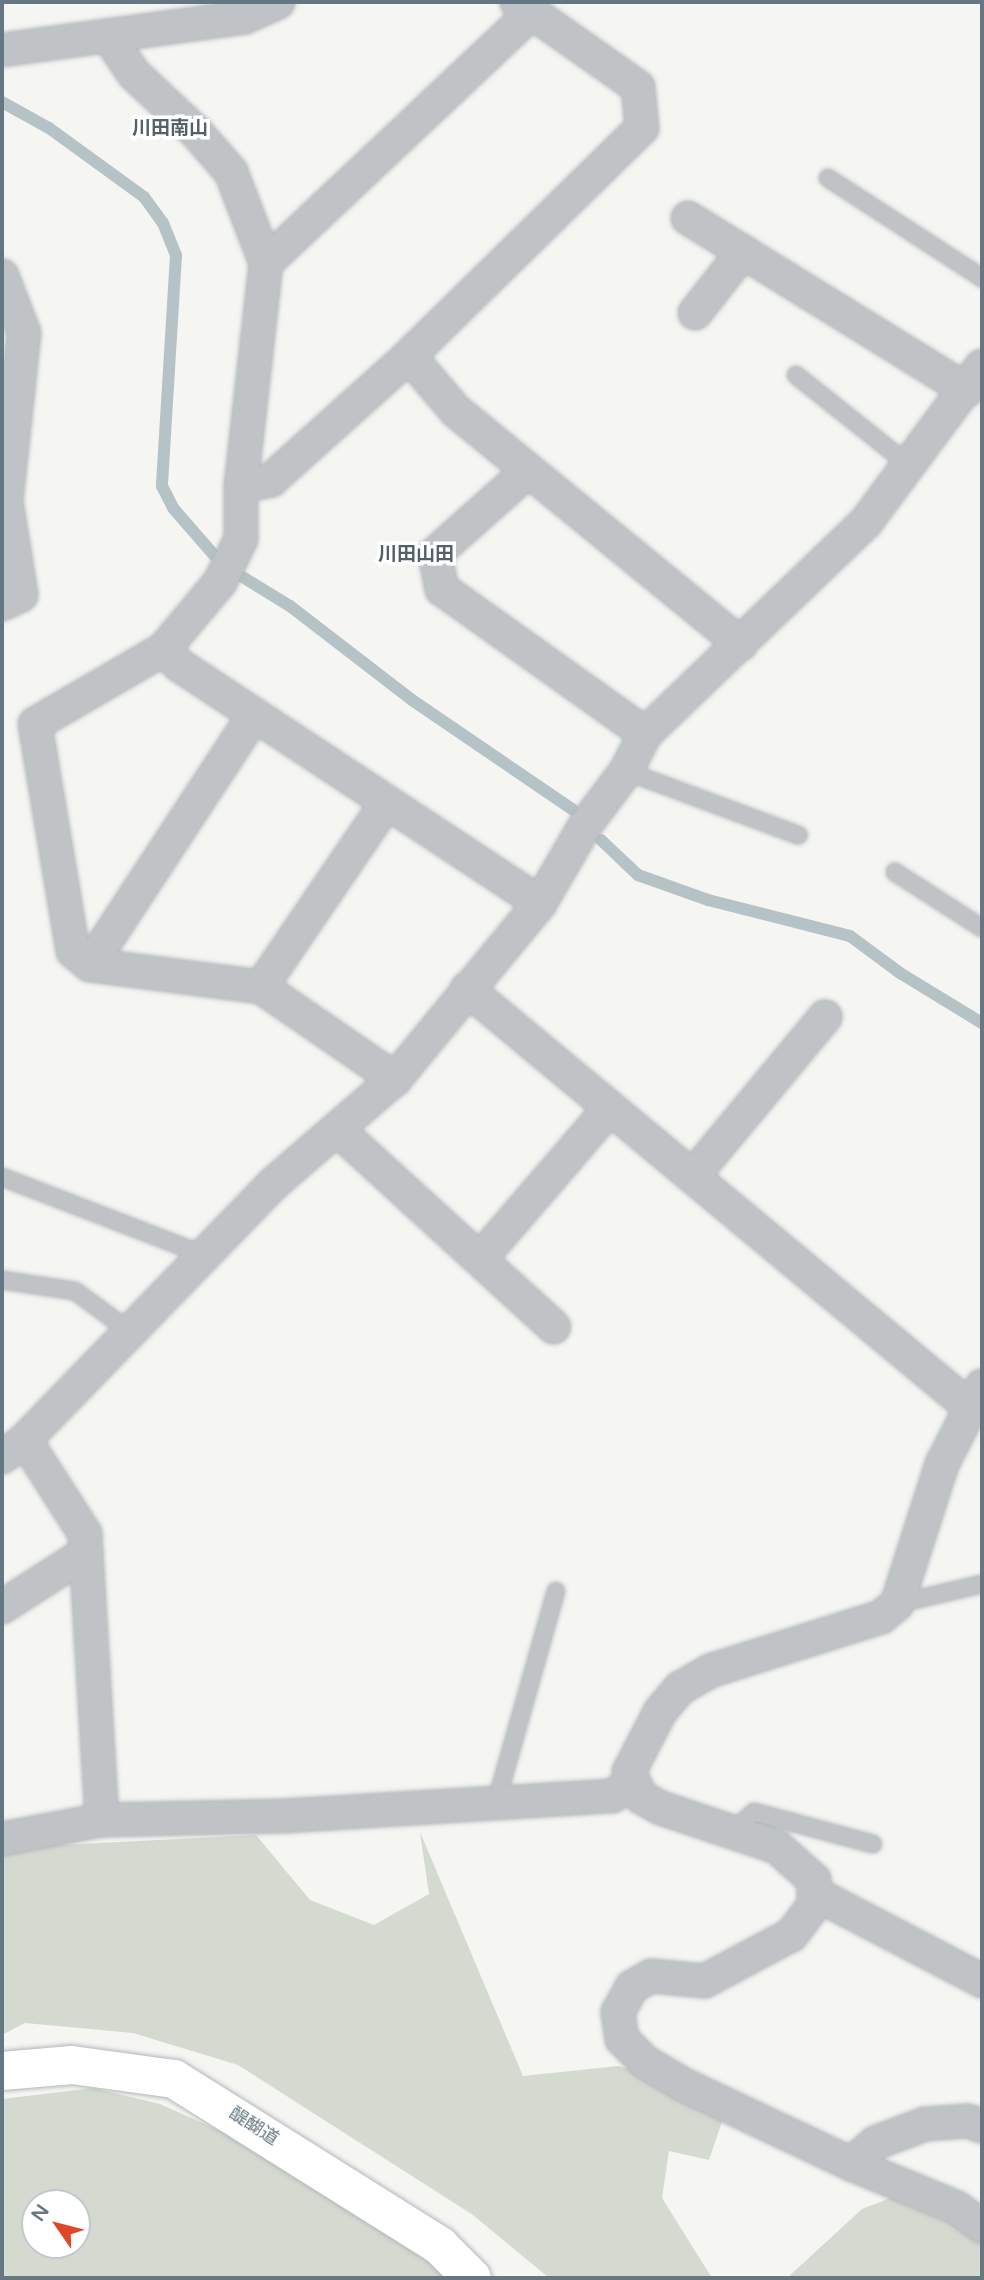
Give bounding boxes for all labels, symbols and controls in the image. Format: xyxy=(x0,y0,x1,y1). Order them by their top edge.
district label: 川田南山 xyxy=(132,118,208,140)
district label: 川田山田 xyxy=(378,544,454,566)
street label: 醍醐道 xyxy=(225,2102,283,2150)
north arrow xyxy=(21,2189,91,2259)
text: N xyxy=(27,2201,54,2226)

